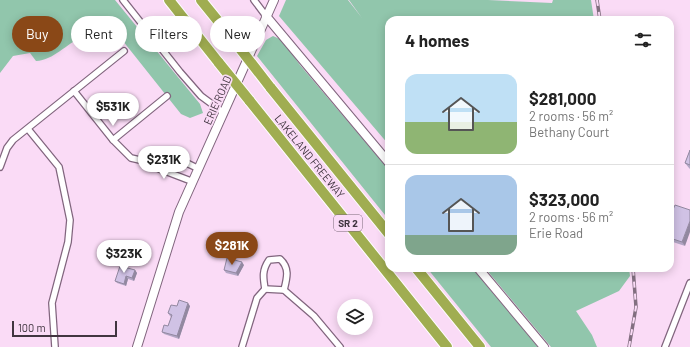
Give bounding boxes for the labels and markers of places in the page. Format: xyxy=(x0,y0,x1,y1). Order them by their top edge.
pin: $531K xyxy=(85,93,141,127)
pin: $231K xyxy=(136,146,192,180)
pin: $281K xyxy=(204,232,260,266)
pin: $323K xyxy=(96,240,152,274)

